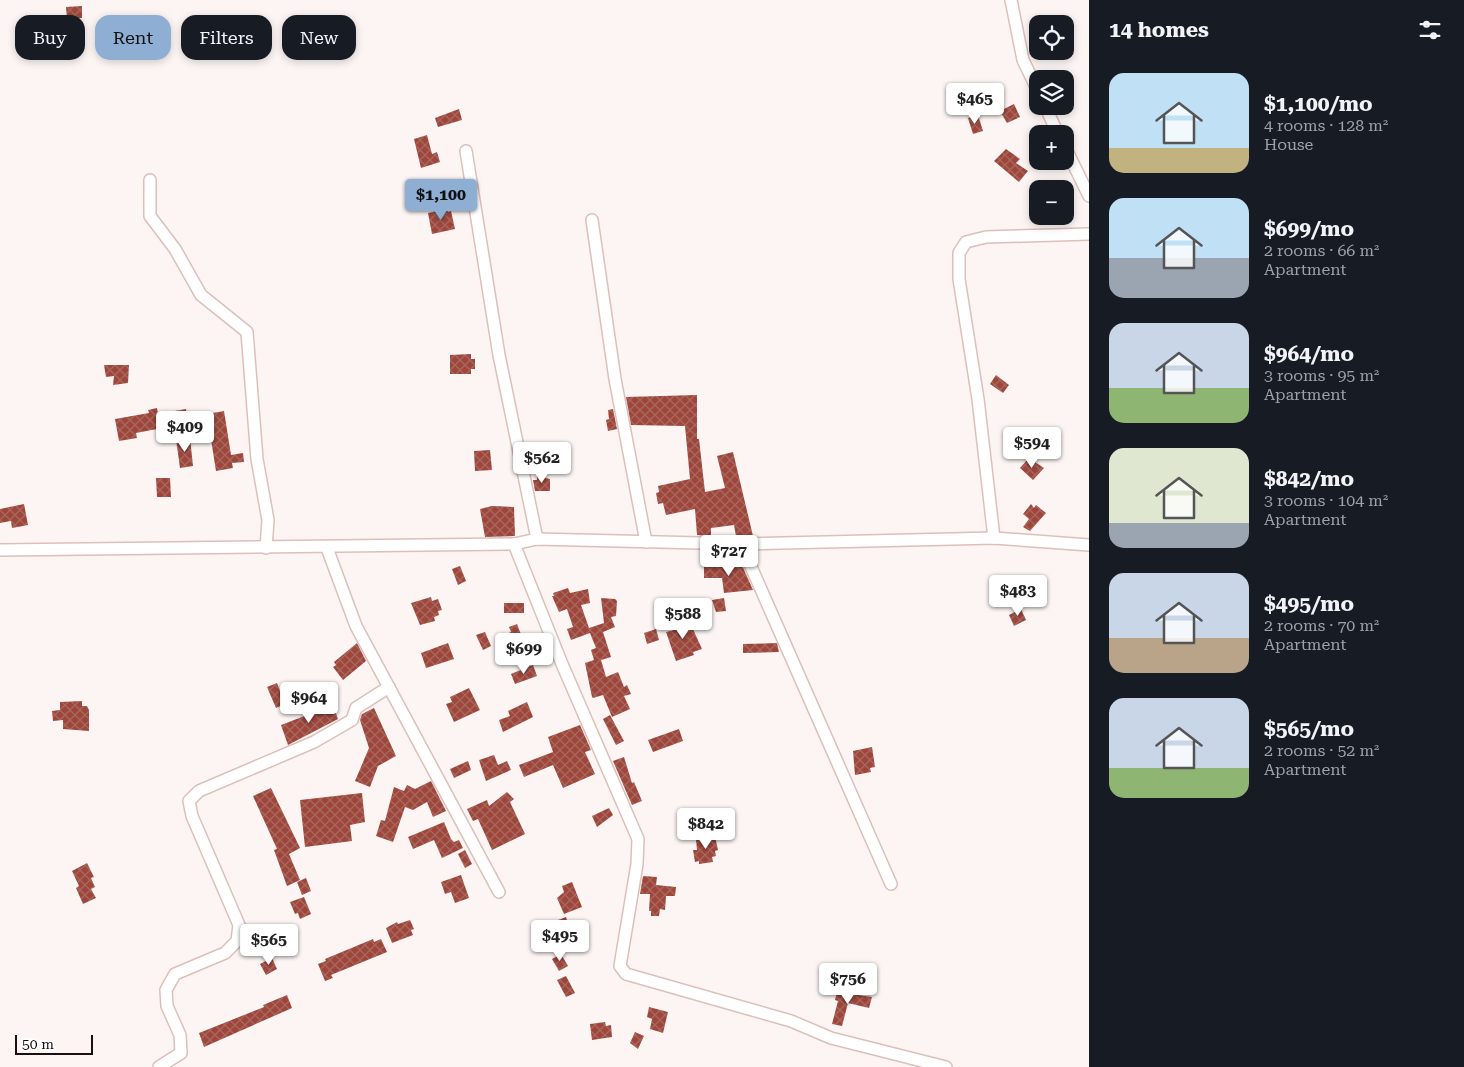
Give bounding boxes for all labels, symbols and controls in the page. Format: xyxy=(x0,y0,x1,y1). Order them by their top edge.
chip: Buy xyxy=(15,15,85,60)
chip: Rent xyxy=(95,15,171,60)
chip: Filters xyxy=(181,15,272,60)
chip: New xyxy=(282,15,356,60)
map controls xyxy=(1029,15,1074,225)
button: locate xyxy=(1029,15,1074,60)
icon: filters xyxy=(1416,16,1444,44)
text: 14 homes xyxy=(1109,18,1209,42)
button: layers xyxy=(1029,70,1074,115)
pin: $465 xyxy=(945,82,1005,125)
text: $465 xyxy=(957,89,993,108)
text: $1,100/mo xyxy=(1264,92,1373,116)
icon: home xyxy=(1149,93,1209,153)
text: 4 rooms · 128 m² xyxy=(1264,116,1388,135)
button: + xyxy=(1029,125,1074,170)
text: House xyxy=(1264,135,1313,154)
pin: $1,100 xyxy=(400,178,482,221)
button: − xyxy=(1029,180,1074,225)
text: $1,100 xyxy=(416,185,466,204)
text: $699/mo xyxy=(1264,217,1354,241)
icon: home xyxy=(1149,218,1209,278)
text: 2 rooms · 66 m² xyxy=(1264,241,1379,260)
text: Apartment xyxy=(1264,260,1347,279)
text: $964/mo xyxy=(1264,342,1354,366)
icon: home xyxy=(1149,343,1209,403)
text: 3 rooms · 95 m² xyxy=(1264,366,1379,385)
text: Apartment xyxy=(1264,385,1347,404)
pin: $409 xyxy=(155,410,215,453)
text: $409 xyxy=(167,417,203,436)
pin: $594 xyxy=(1002,426,1062,469)
text: $594 xyxy=(1014,433,1050,452)
pin: $562 xyxy=(512,442,572,484)
text: $562 xyxy=(524,448,560,467)
text: $842/mo xyxy=(1264,467,1354,491)
icon: home xyxy=(1149,468,1209,528)
text: 3 rooms · 104 m² xyxy=(1264,491,1388,510)
text: Apartment xyxy=(1264,510,1347,529)
pin: $727 xyxy=(699,534,759,577)
text: $727 xyxy=(711,541,747,560)
pin: $483 xyxy=(988,574,1048,617)
text: $483 xyxy=(1000,581,1036,600)
text: $495/mo xyxy=(1264,592,1354,616)
icon: home xyxy=(1149,593,1209,653)
pin: $588 xyxy=(653,598,713,640)
text: $588 xyxy=(665,604,701,623)
text: 2 rooms · 70 m² xyxy=(1264,616,1379,635)
pin: $699 xyxy=(494,632,554,675)
text: Apartment xyxy=(1264,635,1347,654)
text: $699 xyxy=(506,639,542,658)
pin: $964 xyxy=(279,682,339,724)
text: $964 xyxy=(291,688,327,707)
text: $565/mo xyxy=(1264,717,1354,741)
icon: home xyxy=(1149,718,1209,778)
text: 2 rooms · 52 m² xyxy=(1264,741,1379,760)
text: Apartment xyxy=(1264,760,1347,779)
pin: $842 xyxy=(676,808,736,850)
text: $842 xyxy=(688,814,724,833)
pin: $495 xyxy=(530,920,590,962)
pin: $565 xyxy=(239,924,299,966)
text: $495 xyxy=(542,926,578,945)
text: $565 xyxy=(251,930,287,949)
pin: $756 xyxy=(818,962,878,1005)
text: $756 xyxy=(830,969,866,988)
scale bar xyxy=(15,1032,92,1055)
text: 50 m xyxy=(22,1036,54,1052)

